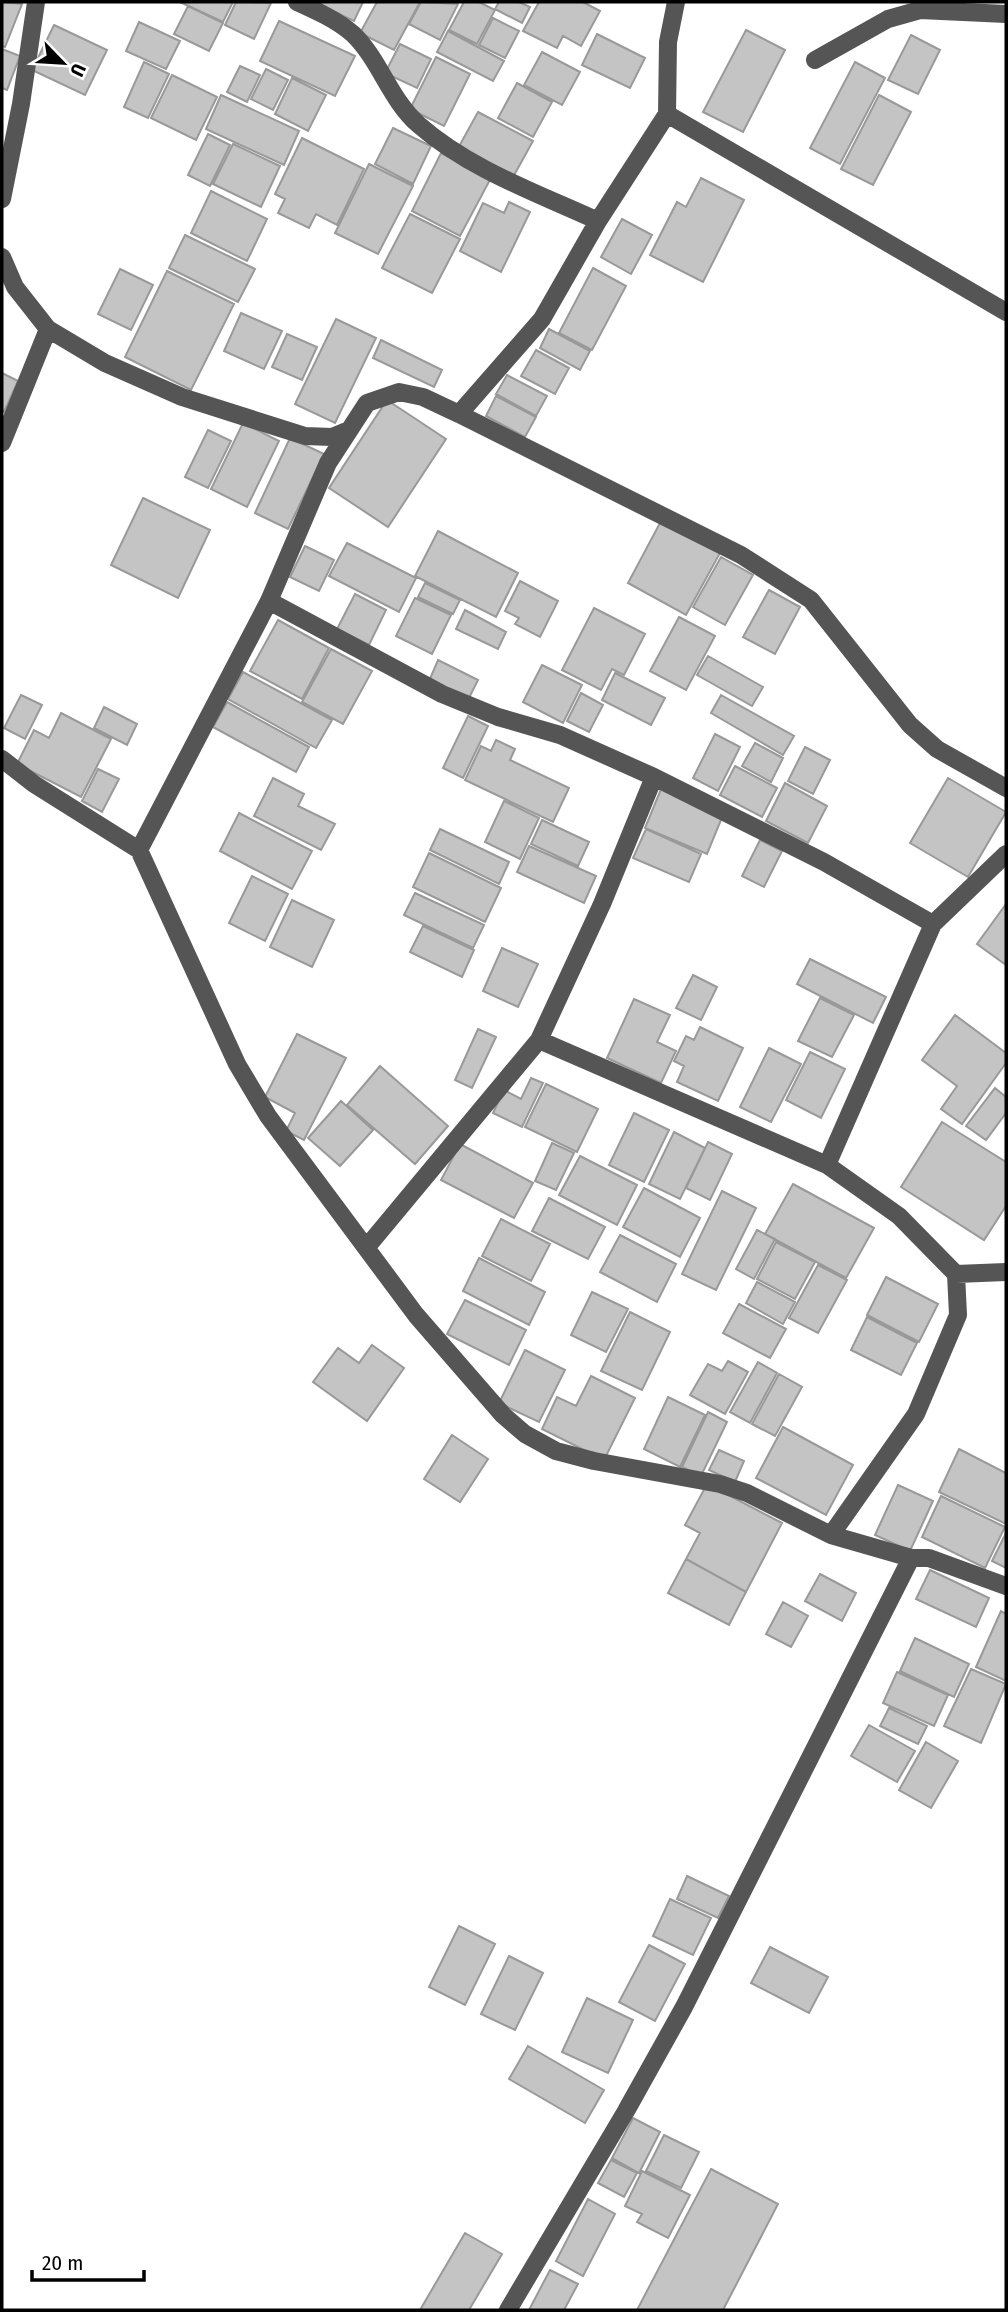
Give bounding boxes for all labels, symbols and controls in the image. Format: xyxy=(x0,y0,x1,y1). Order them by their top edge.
north arrow xyxy=(28,28,98,98)
text: U xyxy=(65,60,91,80)
scale bar xyxy=(32,2238,144,2282)
text: 20 m xyxy=(42,2250,83,2276)

